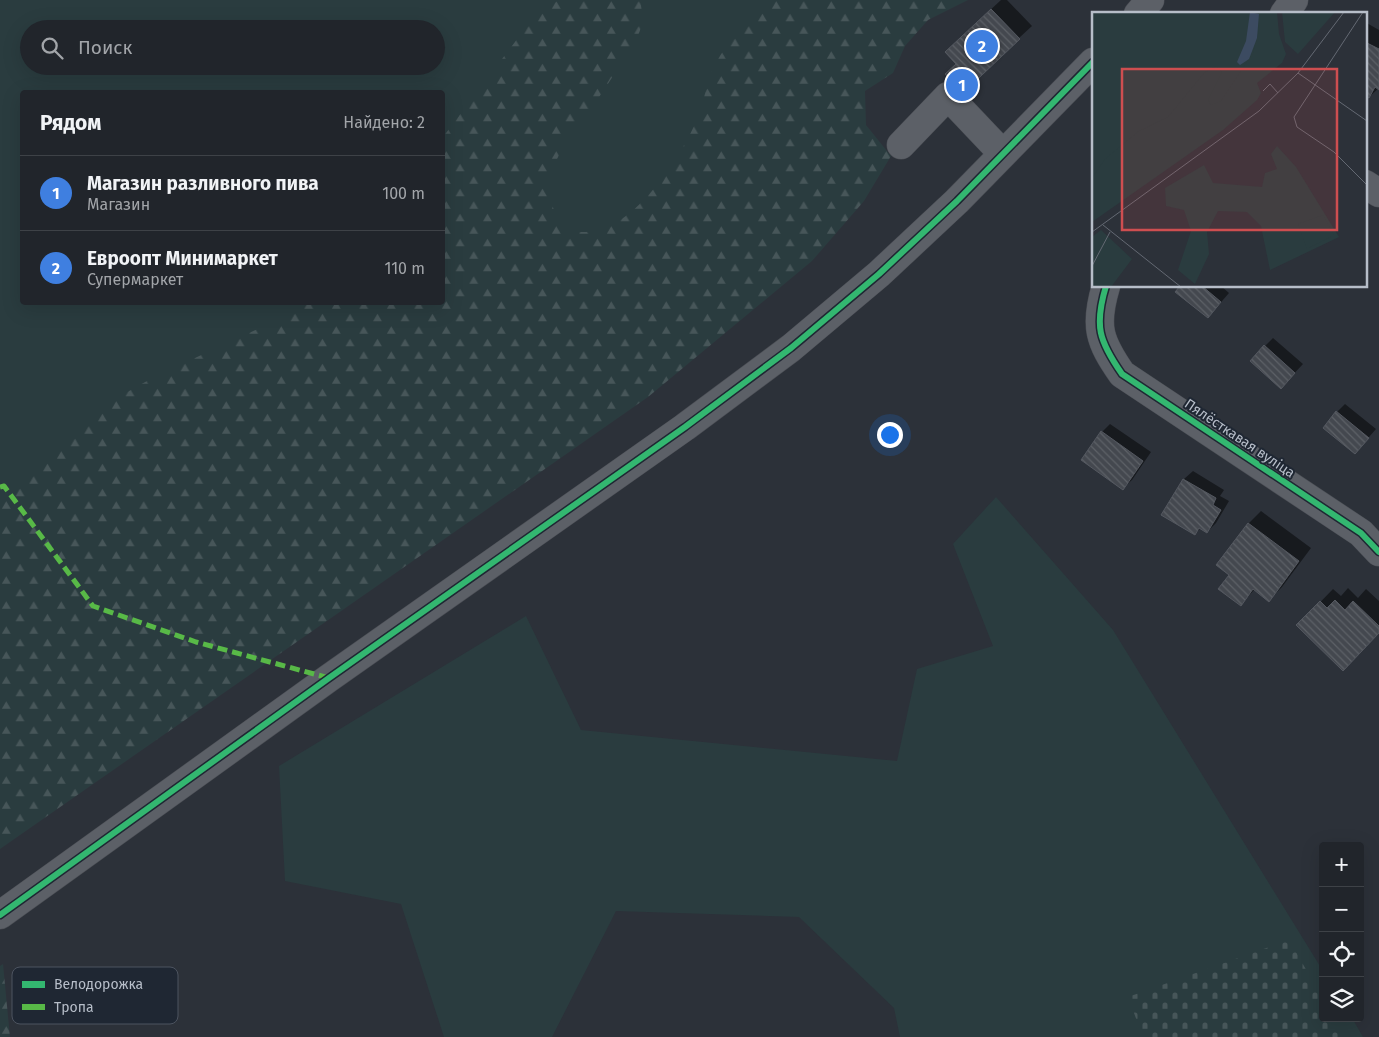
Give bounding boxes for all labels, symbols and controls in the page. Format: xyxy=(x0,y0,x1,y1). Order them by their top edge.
inset map xyxy=(1092,12,1366,288)
search box xyxy=(20,20,445,75)
pin: 2 xyxy=(966,27,998,65)
icon: search xyxy=(38,34,66,62)
text: Поиск xyxy=(78,36,132,59)
pin: 1 xyxy=(946,66,978,104)
text: Рядом xyxy=(40,110,101,136)
text: Найдено: 2 xyxy=(343,113,425,132)
text: Магазин разливного пива xyxy=(87,172,319,195)
text: 1 xyxy=(52,184,60,203)
text: 100 m xyxy=(382,184,425,203)
text: Магазин xyxy=(87,195,150,214)
text: Евроопт Минимаркет xyxy=(87,247,278,270)
text: 2 xyxy=(52,259,60,278)
text: 110 m xyxy=(384,259,425,278)
text: Супермаркет xyxy=(87,270,183,289)
street label: Пялёсткавая вуліца xyxy=(1181,395,1298,482)
your location xyxy=(877,422,903,448)
map controls xyxy=(1319,842,1364,1022)
button: + xyxy=(1319,842,1364,887)
button: − xyxy=(1319,887,1364,932)
button: locate xyxy=(1319,932,1364,977)
legend xyxy=(12,967,178,1024)
text: Велодорожка xyxy=(54,976,143,993)
button: layers xyxy=(1319,977,1364,1022)
text: Тропа xyxy=(54,999,94,1016)

